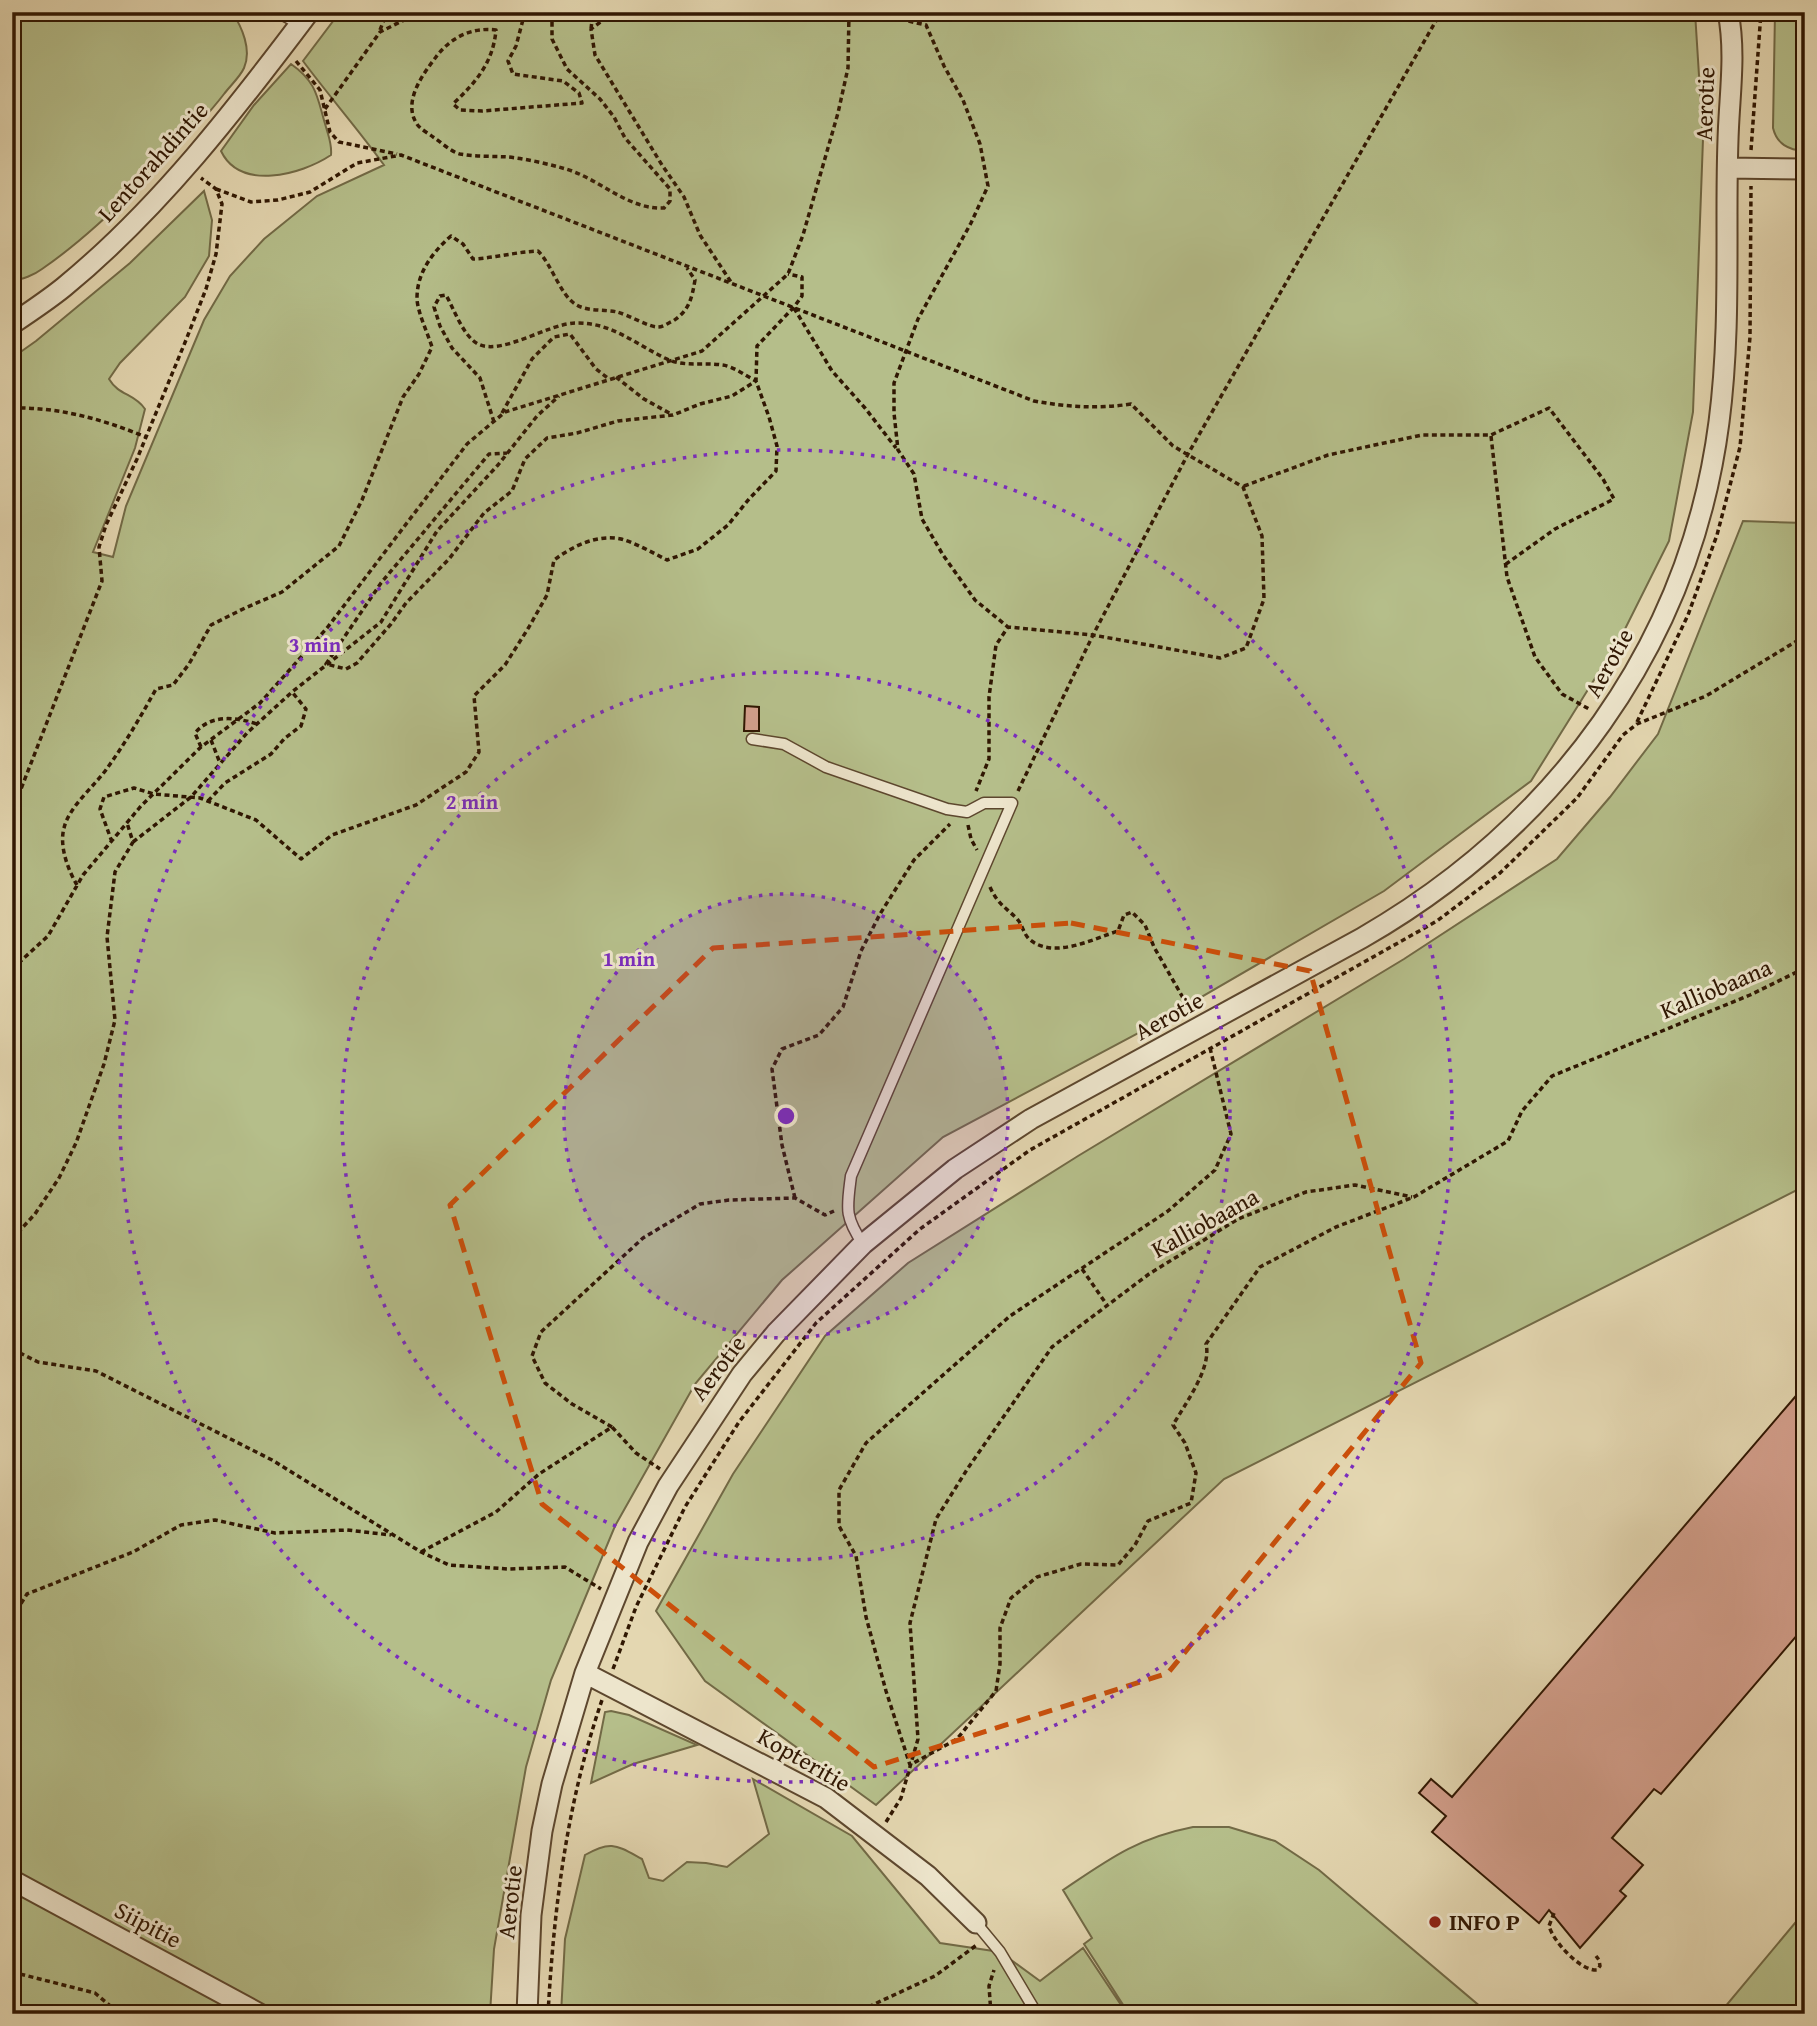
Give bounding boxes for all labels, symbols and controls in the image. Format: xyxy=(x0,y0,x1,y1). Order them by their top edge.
street label: Aerotie xyxy=(1686,66,1723,142)
street label: Lentorahdintie xyxy=(89,94,216,230)
street label: Aerotie xyxy=(1575,622,1642,704)
text: 3 min xyxy=(289,629,342,660)
text: 2 min xyxy=(446,786,499,817)
text: 1 min xyxy=(603,943,656,974)
street label: Kalliobaana xyxy=(1655,949,1778,1028)
street label: Aerotie xyxy=(1128,982,1210,1049)
centre of rings xyxy=(774,1104,798,1128)
street label: Kalliobaana xyxy=(1145,1178,1265,1266)
street label: Aerotie xyxy=(681,1328,754,1408)
street label: Kopteritie xyxy=(751,1719,857,1800)
street label: Aerotie xyxy=(488,1863,531,1941)
street label: Siipitie xyxy=(109,1892,188,1957)
place label: INFO P xyxy=(1449,1904,1520,1939)
marker: INFO P xyxy=(1427,1914,1443,1930)

